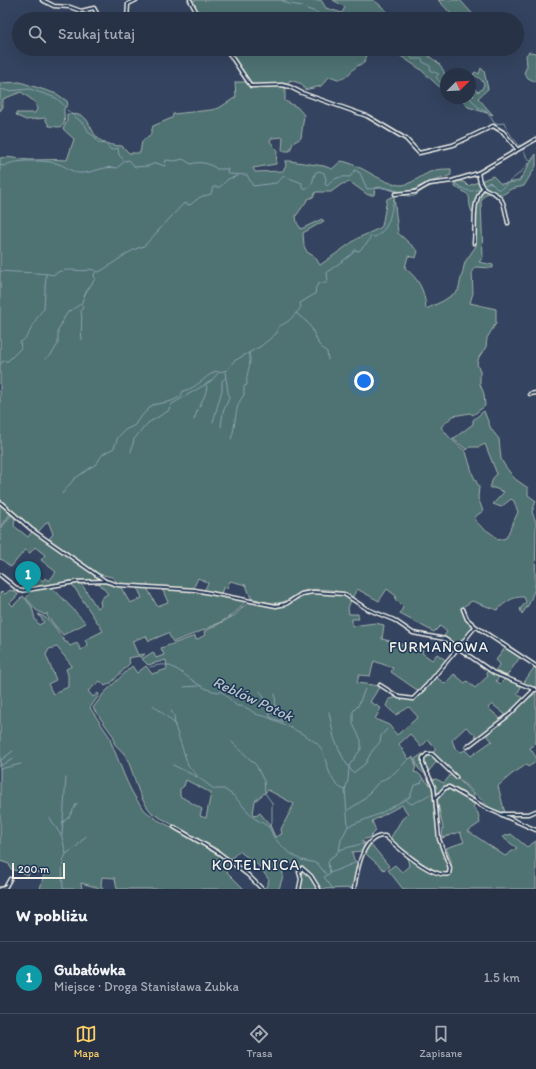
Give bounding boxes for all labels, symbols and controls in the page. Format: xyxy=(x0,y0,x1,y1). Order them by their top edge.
search box xyxy=(12,12,524,56)
icon: search xyxy=(26,23,48,45)
text: Szukaj tutaj xyxy=(58,25,135,43)
north arrow xyxy=(440,68,476,104)
your location xyxy=(354,371,374,391)
pin: 1 xyxy=(15,561,41,594)
district label: FURMANOWA xyxy=(389,638,489,656)
water label: Reblów Potok xyxy=(210,673,297,726)
district label: KOTELNICA xyxy=(212,856,300,874)
scale bar xyxy=(12,861,65,880)
text: 200 m xyxy=(18,863,49,876)
text: W pobliżu xyxy=(16,905,87,925)
text: Gubałówka xyxy=(54,961,126,979)
text: 1 xyxy=(26,970,32,985)
text: 1.5 km xyxy=(484,970,520,985)
text: Miejsce · Droga Stanisława Zubka xyxy=(54,979,239,994)
tab: Mapa xyxy=(74,1023,99,1060)
tab: Trasa xyxy=(247,1023,272,1060)
tab: Zapisane xyxy=(420,1023,462,1060)

